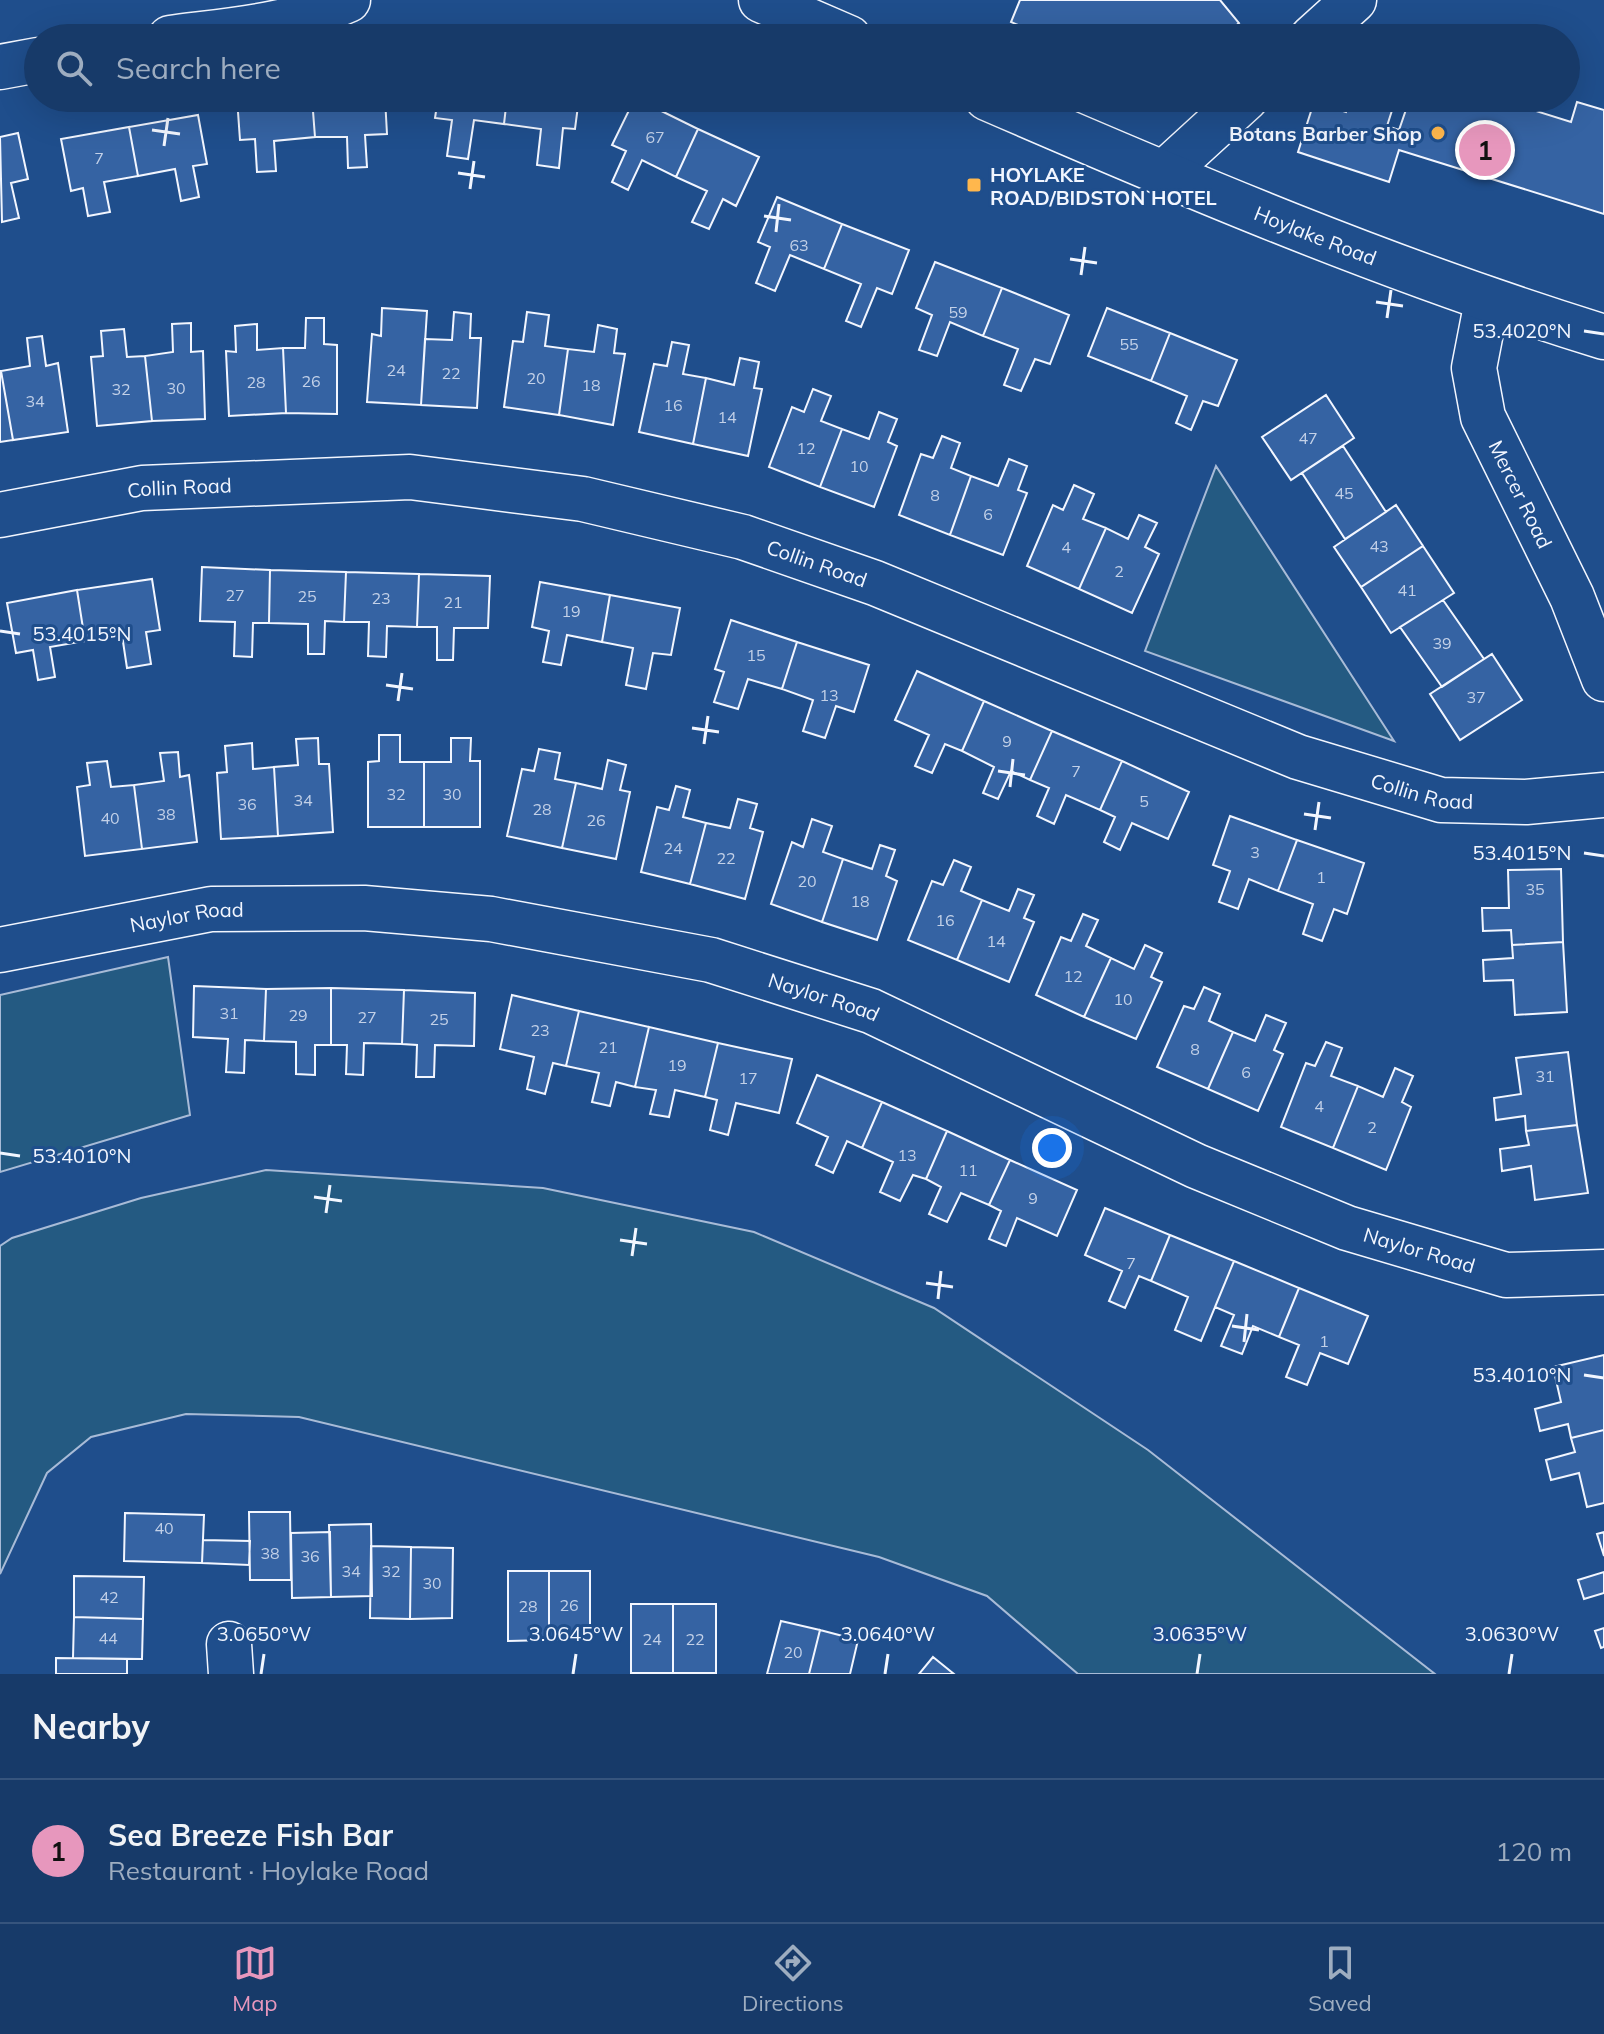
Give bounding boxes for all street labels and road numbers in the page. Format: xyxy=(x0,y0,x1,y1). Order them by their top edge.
street label: Hoylake Road xyxy=(1251,200,1380,270)
street label: Mercer Road xyxy=(1484,436,1558,552)
street label: Collin Road xyxy=(125,472,232,503)
street label: Collin Road xyxy=(763,534,871,592)
street label: Collin Road xyxy=(1368,767,1474,813)
street label: Naylor Road xyxy=(128,896,244,937)
street label: Naylor Road xyxy=(765,967,884,1026)
street label: Naylor Road xyxy=(1361,1221,1478,1278)

